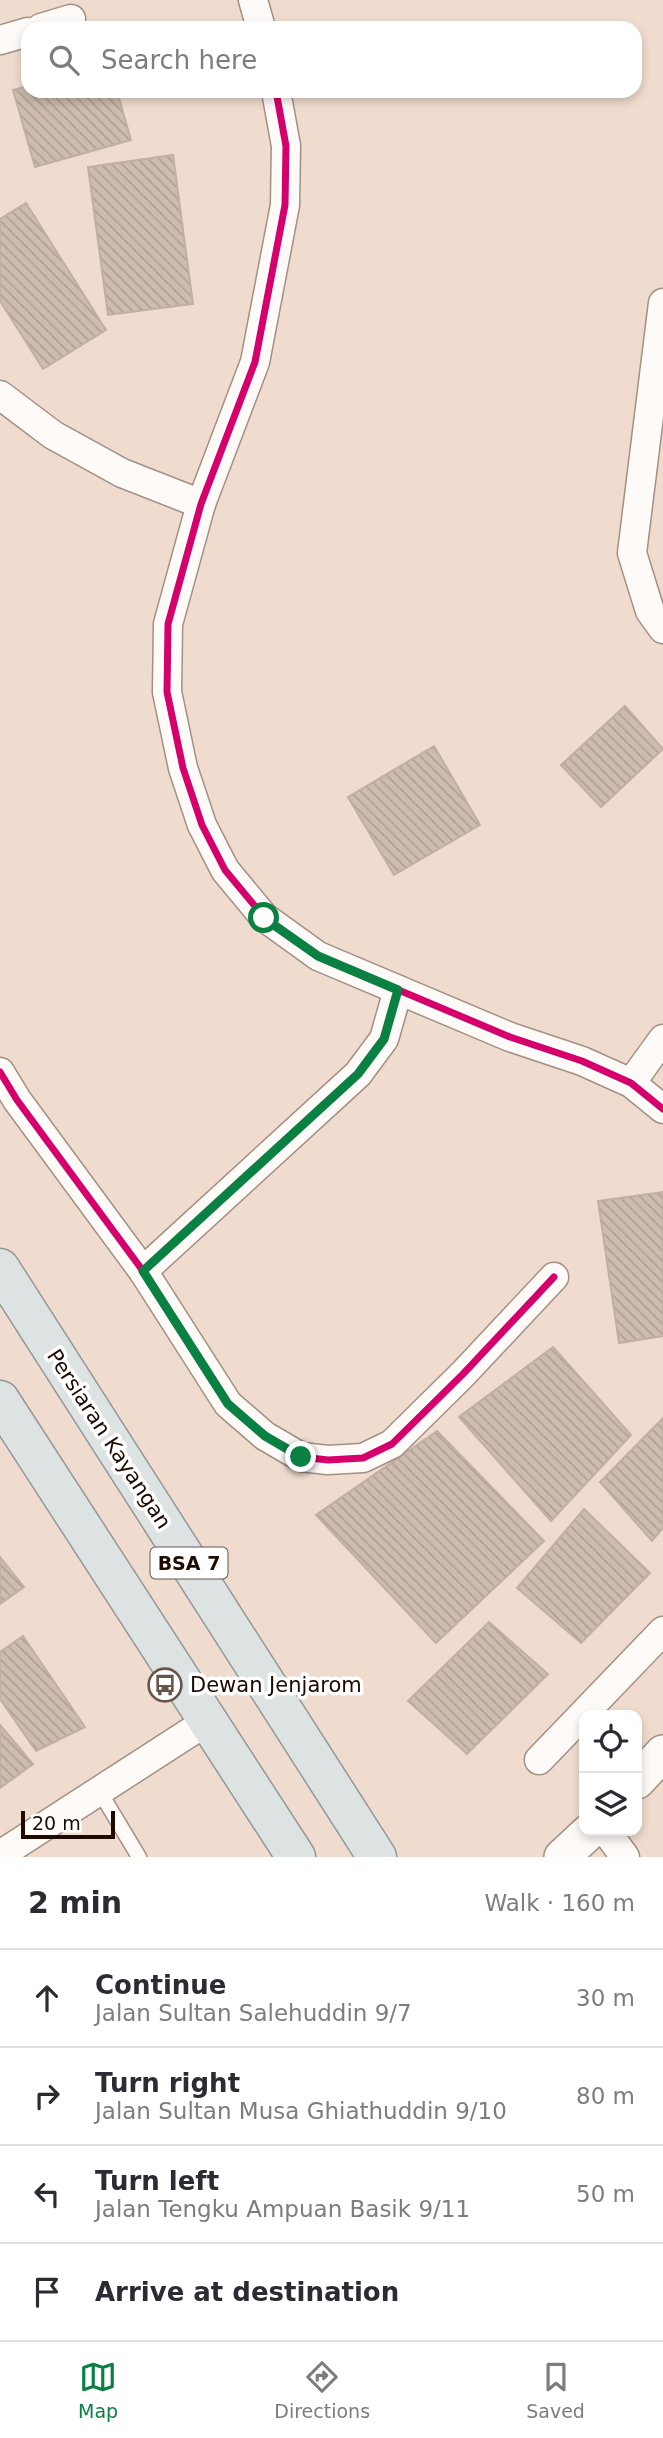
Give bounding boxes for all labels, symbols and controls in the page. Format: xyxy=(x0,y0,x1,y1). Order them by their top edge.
search box xyxy=(21,21,642,98)
icon: search xyxy=(45,41,83,79)
text: Search here xyxy=(101,45,257,75)
route start xyxy=(248,902,279,933)
street label: Persiaran Kayangan xyxy=(42,1345,176,1533)
route end xyxy=(285,1441,316,1472)
road number: BSA 7 xyxy=(150,1548,228,1578)
bus stop icon: Dewan Jenjarom xyxy=(146,1666,184,1704)
place label: Dewan Jenjarom xyxy=(190,1673,362,1697)
map controls xyxy=(579,1710,642,1836)
button: locate xyxy=(579,1710,642,1773)
button: layers xyxy=(579,1773,642,1836)
scale bar xyxy=(21,1808,116,1840)
text: 20 m xyxy=(32,1812,81,1834)
text: 2 min xyxy=(28,1885,122,1920)
text: Walk · 160 m xyxy=(484,1890,635,1916)
text: Continue xyxy=(95,1970,226,2000)
icon: ahead xyxy=(28,1979,66,2017)
text: 30 m xyxy=(576,1985,635,2011)
text: Jalan Sultan Salehuddin 9/7 xyxy=(95,2000,412,2026)
text: Turn right xyxy=(95,2068,240,2098)
icon: right xyxy=(28,2077,66,2115)
text: 80 m xyxy=(576,2083,635,2109)
text: Jalan Sultan Musa Ghiathuddin 9/10 xyxy=(95,2098,507,2124)
text: Turn left xyxy=(95,2166,219,2196)
icon: left xyxy=(28,2175,66,2213)
text: 50 m xyxy=(576,2181,635,2207)
text: Jalan Tengku Ampuan Basik 9/11 xyxy=(95,2196,470,2222)
icon: arrive xyxy=(28,2273,66,2311)
text: Arrive at destination xyxy=(95,2277,399,2307)
tab: Map xyxy=(78,2358,118,2422)
tab: Directions xyxy=(274,2358,370,2422)
tab: Saved xyxy=(526,2358,585,2422)

